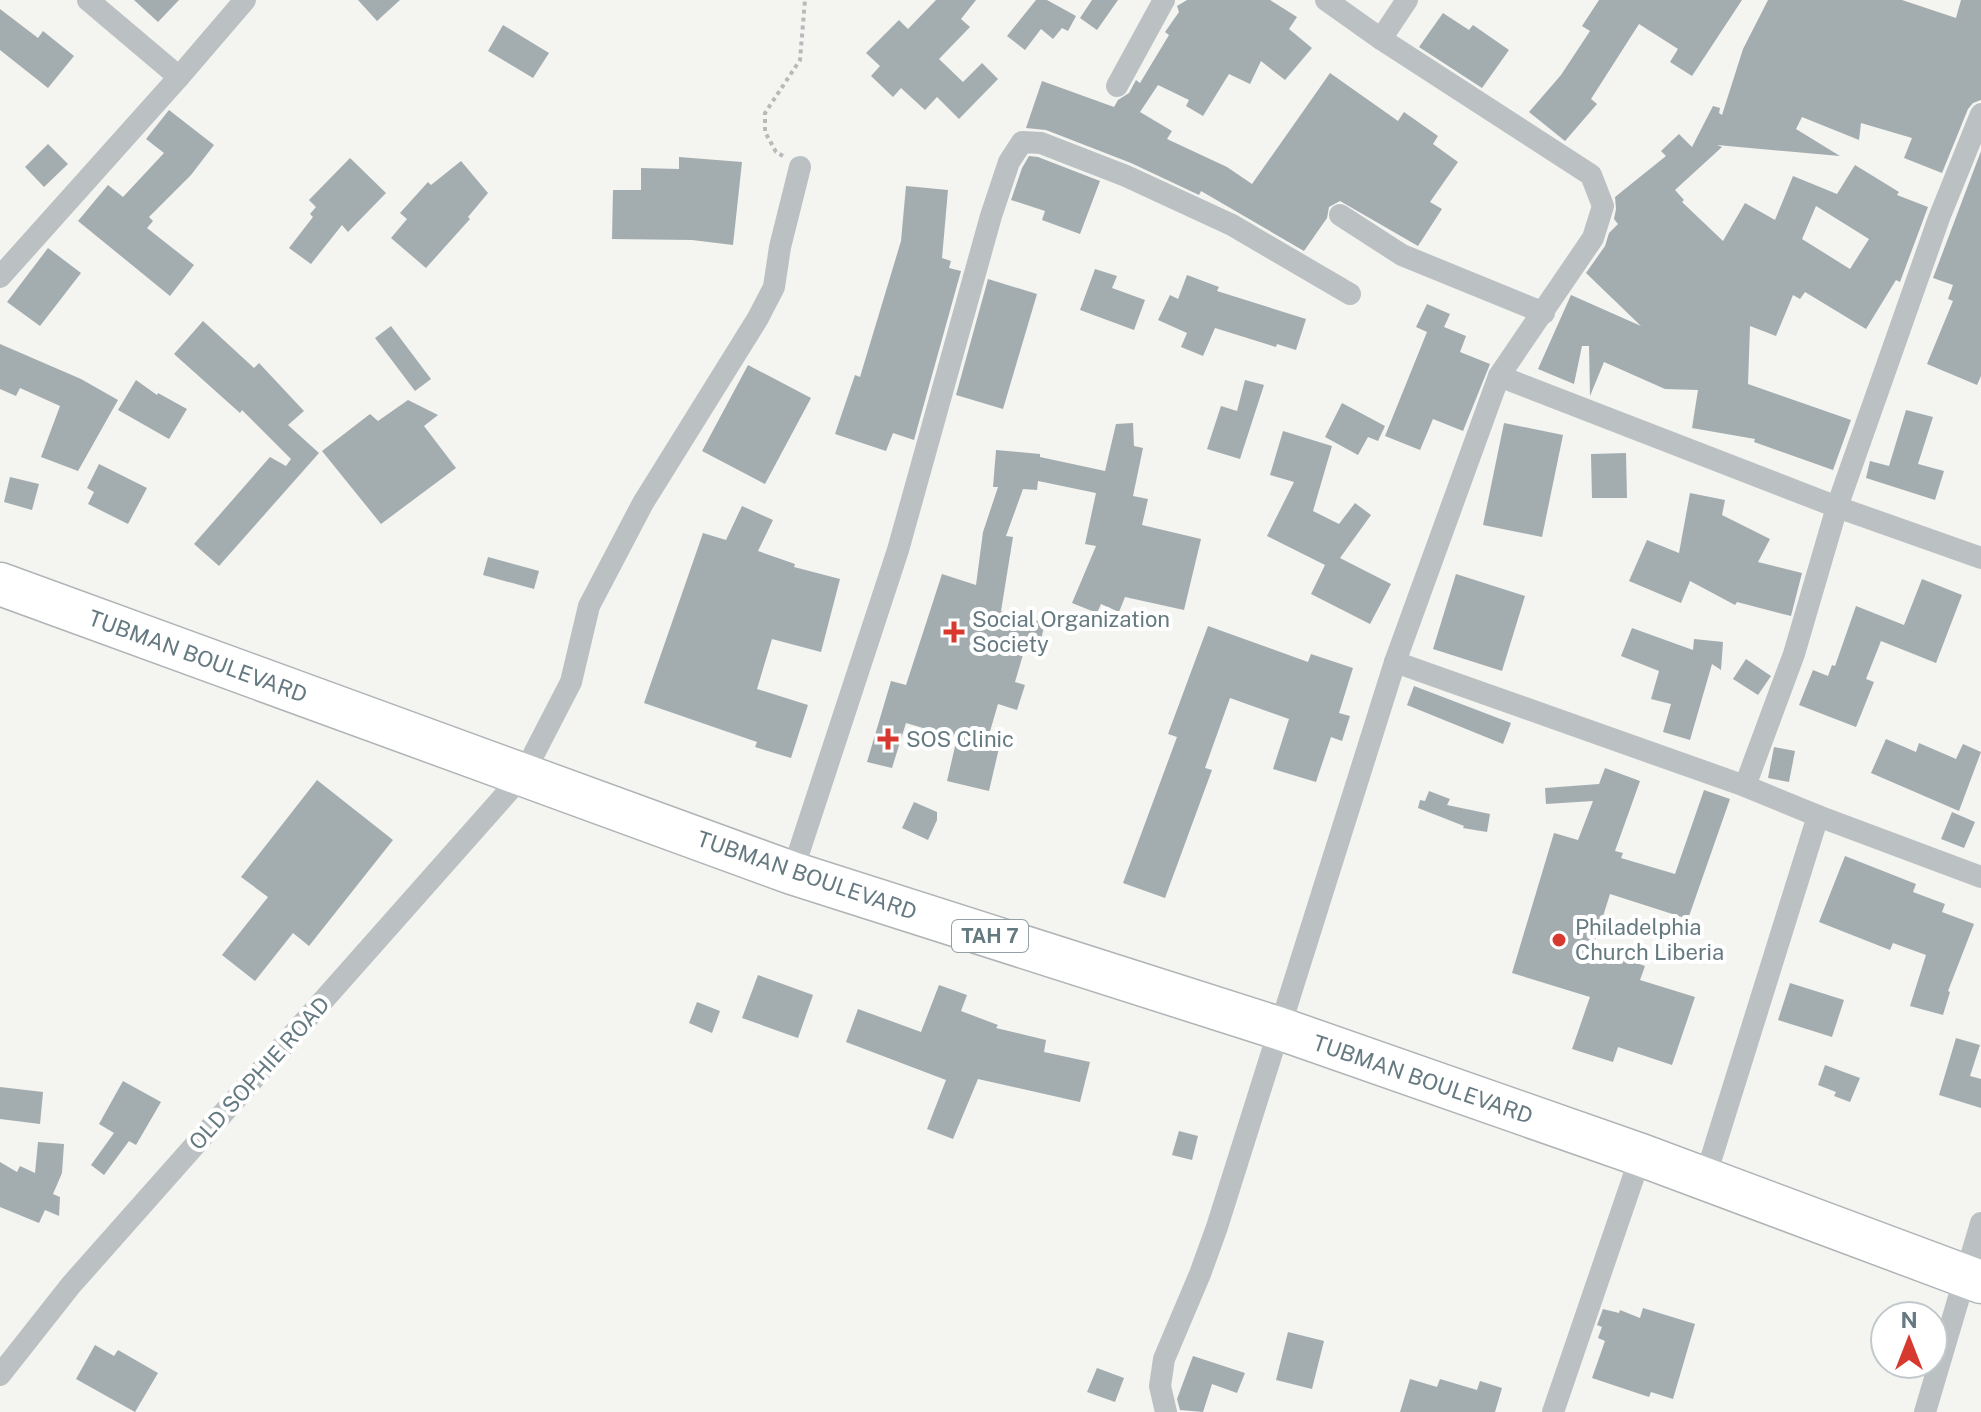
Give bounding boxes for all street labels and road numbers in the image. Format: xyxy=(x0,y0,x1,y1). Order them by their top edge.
street label: TUBMAN BOULEVARD xyxy=(85,604,311,708)
street label: TUBMAN BOULEVARD xyxy=(694,825,920,925)
road number: TAH 7 xyxy=(952,920,1028,952)
street label: OLD SOPHIE ROAD xyxy=(183,991,335,1155)
street label: TUBMAN BOULEVARD xyxy=(1310,1029,1536,1129)

